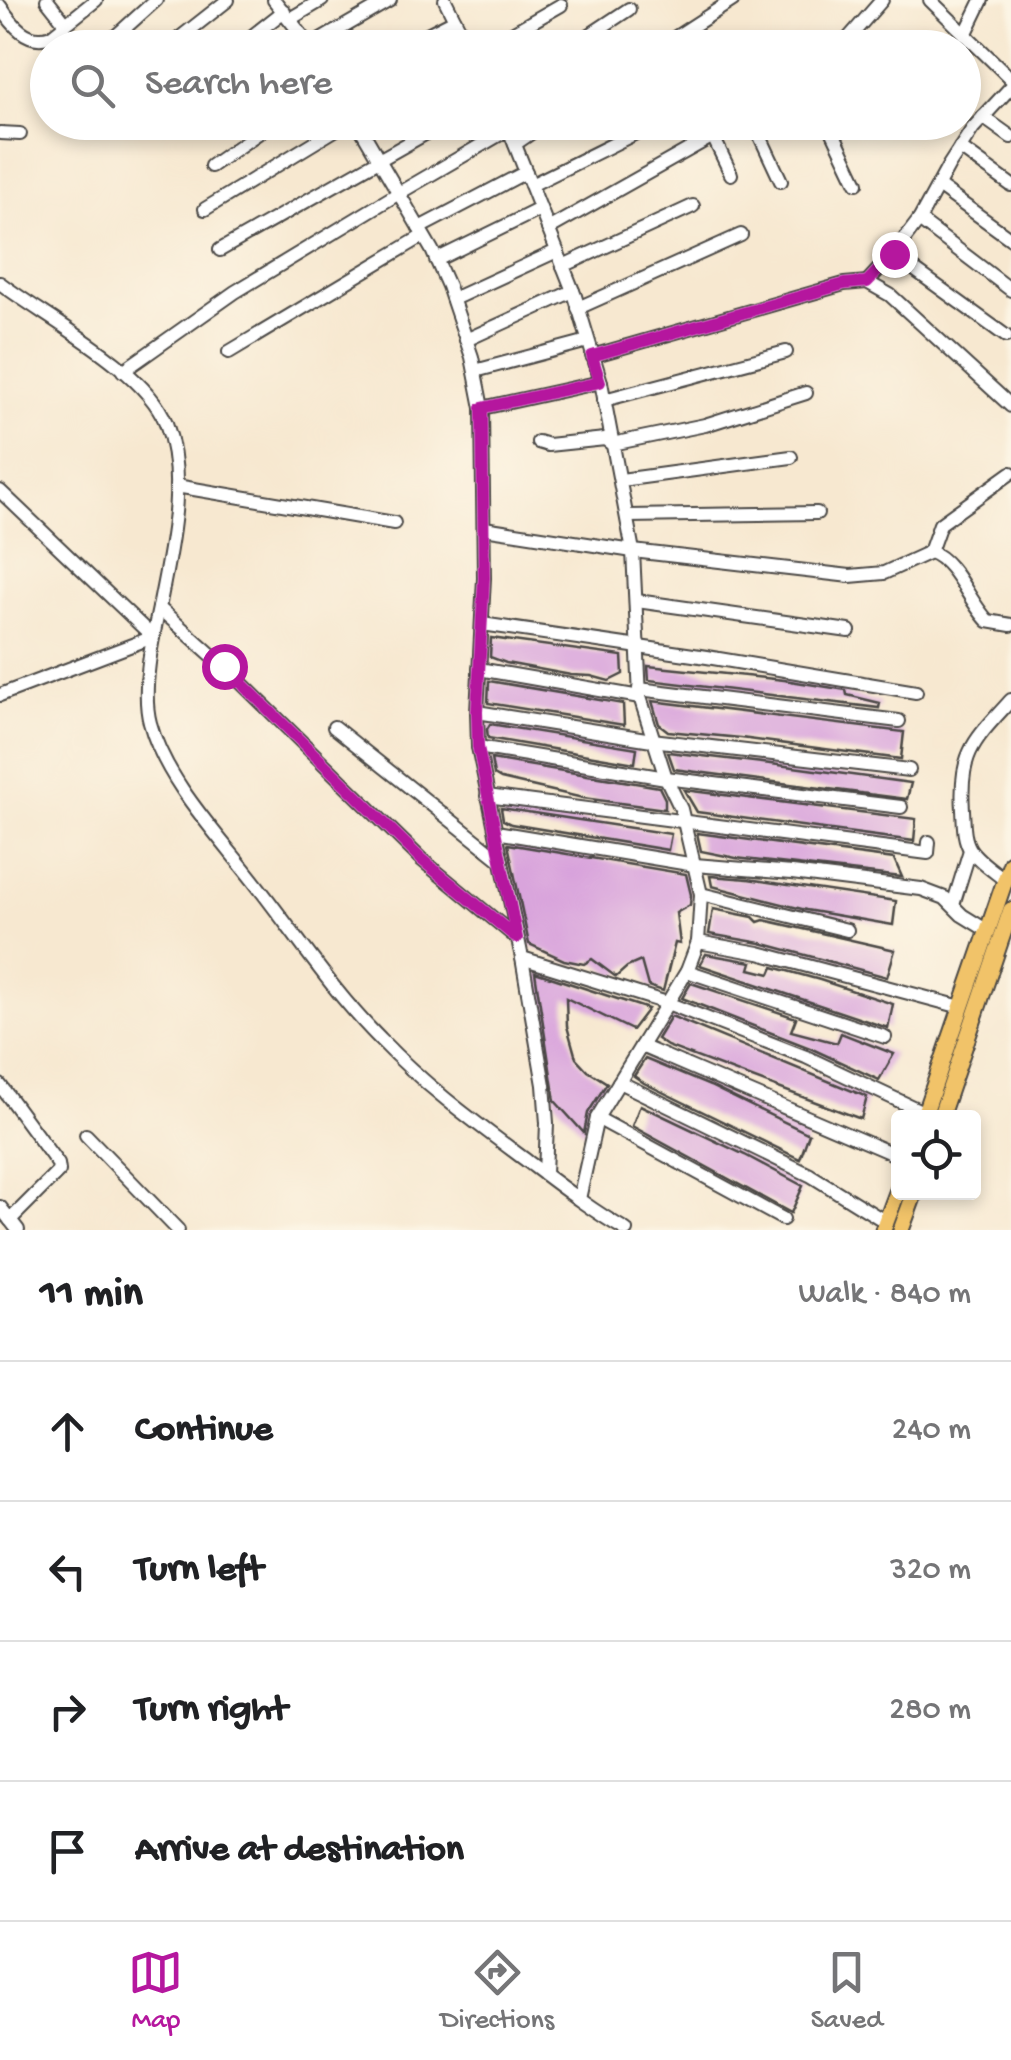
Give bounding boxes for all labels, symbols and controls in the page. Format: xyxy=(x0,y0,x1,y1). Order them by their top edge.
search box xyxy=(30,30,981,140)
icon: search xyxy=(65,58,120,113)
text: Search here xyxy=(145,63,332,107)
route end xyxy=(872,232,918,278)
route start xyxy=(202,644,248,690)
map controls xyxy=(891,1110,981,1200)
button: locate xyxy=(891,1110,981,1200)
text: 11 min xyxy=(40,1271,143,1320)
text: Walk · 840 m xyxy=(798,1276,971,1314)
icon: ahead xyxy=(40,1404,95,1459)
text: Continue xyxy=(135,1409,273,1453)
text: 240 m xyxy=(892,1412,971,1450)
icon: left xyxy=(40,1544,95,1599)
text: Turn left xyxy=(135,1549,263,1593)
text: 320 m xyxy=(890,1552,971,1590)
icon: right xyxy=(40,1684,95,1739)
text: Turn right xyxy=(135,1689,287,1733)
text: 280 m xyxy=(889,1692,971,1730)
icon: arrive xyxy=(40,1824,95,1879)
text: Arrive at destination xyxy=(135,1829,464,1873)
tab: Map xyxy=(128,1945,183,2038)
tab: Directions xyxy=(440,1945,554,2038)
tab: Saved xyxy=(811,1945,883,2038)

